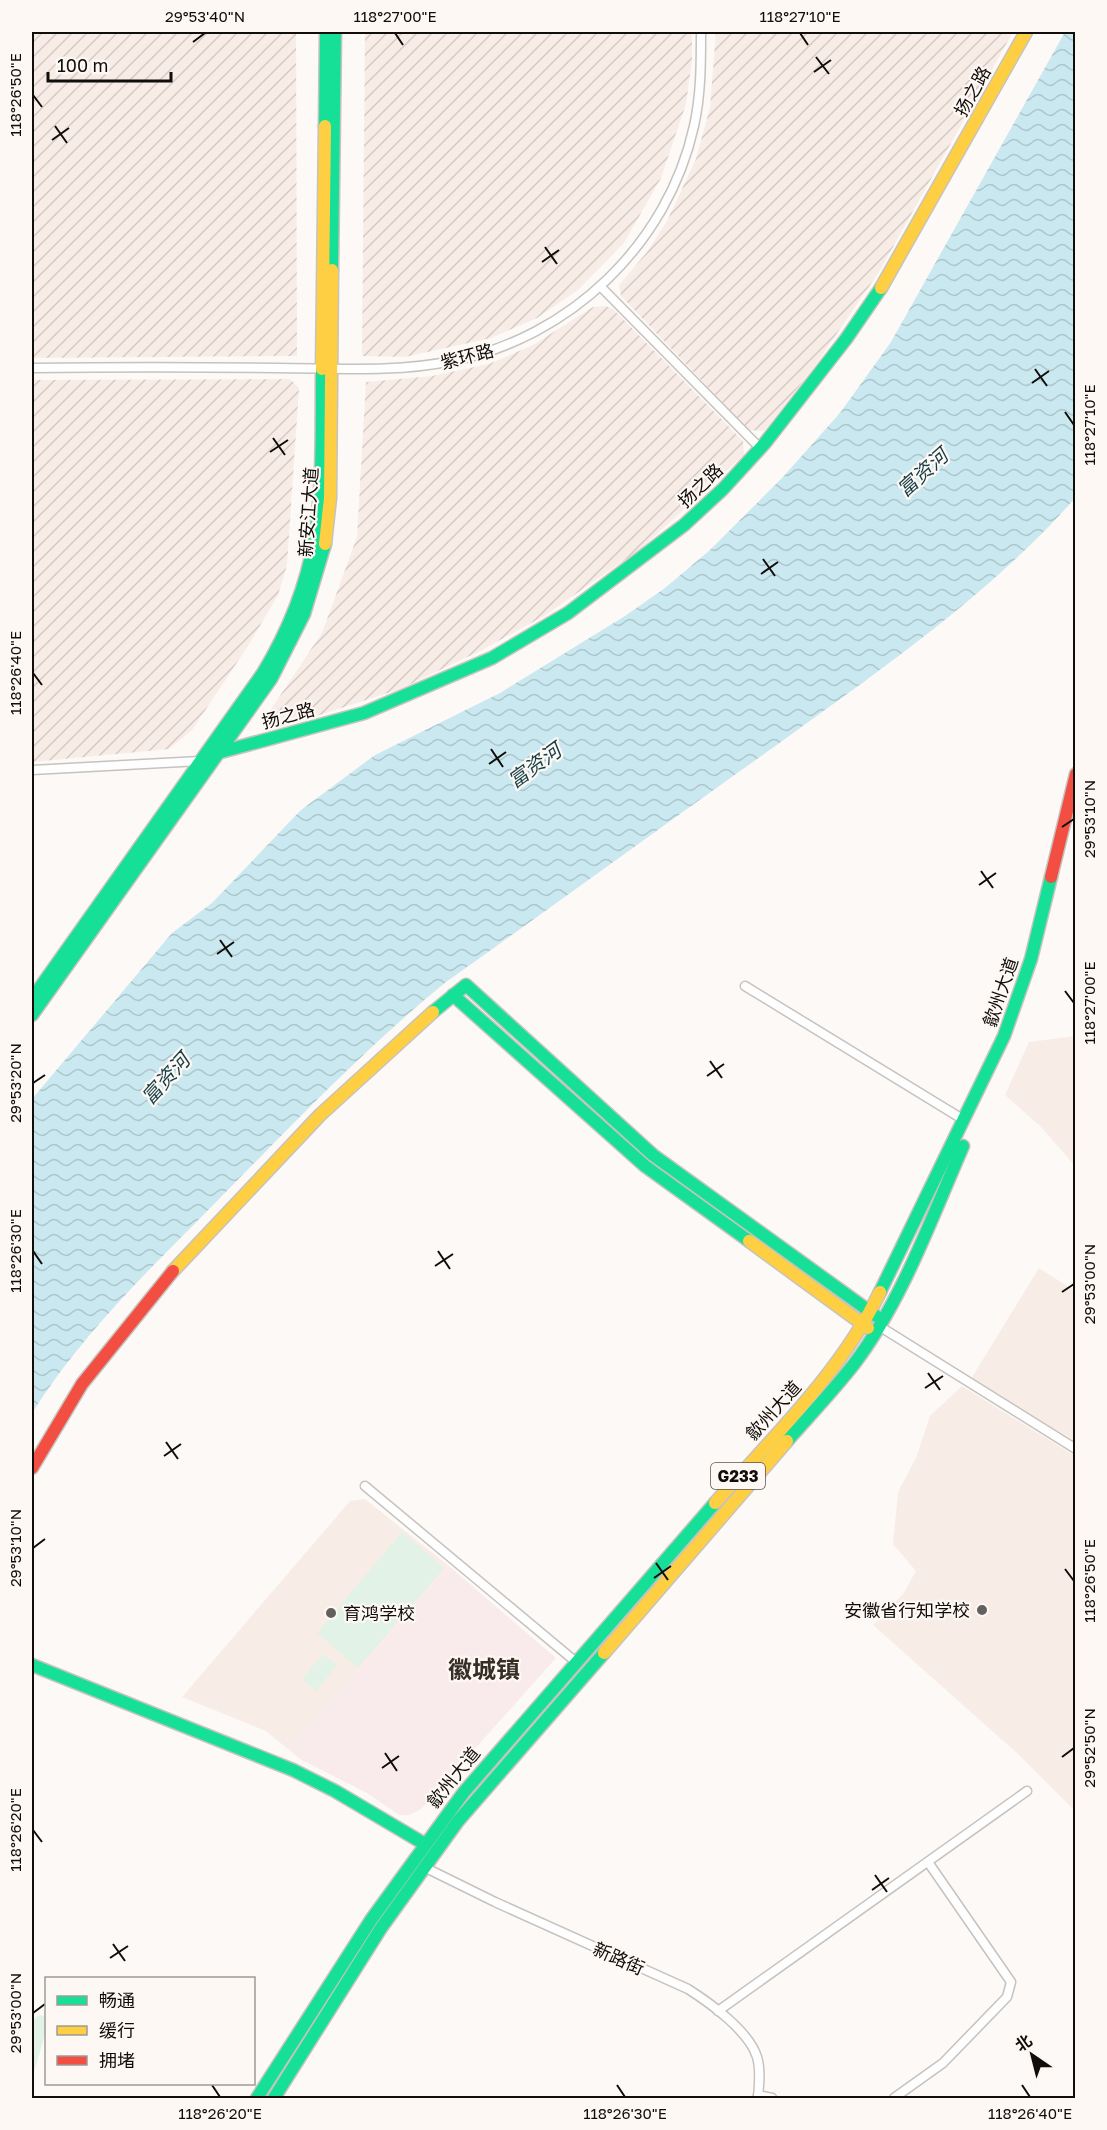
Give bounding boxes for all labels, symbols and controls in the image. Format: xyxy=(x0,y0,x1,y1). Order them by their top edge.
text: 29°53'40"N xyxy=(165,7,245,25)
text: 118°27'00"E xyxy=(353,7,437,25)
text: 118°27'10"E xyxy=(759,7,841,25)
scale bar xyxy=(48,45,171,83)
text: 118°26'50"E xyxy=(6,53,24,137)
text: 100 m xyxy=(57,54,108,76)
street label: 扬之路 xyxy=(949,62,995,120)
street label: 紫环路 xyxy=(438,339,496,373)
text: 118°27'10"E xyxy=(1080,384,1098,466)
water label: 富资河 xyxy=(892,440,955,501)
street label: 扬之路 xyxy=(673,458,727,512)
street label: 新安江大道 xyxy=(294,466,322,558)
text: 118°26'40"E xyxy=(6,631,24,715)
street label: 扬之路 xyxy=(259,697,317,733)
water label: 富资河 xyxy=(503,735,569,792)
text: 29°53'10"N xyxy=(1080,780,1098,858)
street label: 歙州大道 xyxy=(978,954,1022,1030)
text: 118°27'00"E xyxy=(1080,961,1098,1045)
text: 29°53'20"N xyxy=(6,1043,24,1123)
water label: 富资河 xyxy=(136,1045,197,1108)
text: 118°26'30"E xyxy=(6,1209,24,1293)
text: 29°53'00"N xyxy=(1080,1244,1098,1324)
street label: 歙州大道 xyxy=(741,1376,805,1444)
road number: G233 xyxy=(711,1463,765,1489)
text: 29°53'10"N xyxy=(6,1509,24,1587)
text: 118°26'50"E xyxy=(1080,1539,1098,1623)
place label: 安徽省行知学校 xyxy=(844,1599,970,1621)
place label: 育鸿学校 xyxy=(343,1602,415,1624)
marker: 安徽省行知学校 xyxy=(975,1603,989,1617)
marker: 育鸿学校 xyxy=(324,1606,338,1620)
district label: 徽城镇 xyxy=(448,1654,520,1683)
text: 29°52'50"N xyxy=(1080,1708,1098,1788)
street label: 歙州大道 xyxy=(422,1742,484,1812)
text: 118°26'20"E xyxy=(6,1788,24,1872)
street label: 新路街 xyxy=(590,1937,648,1979)
text: 29°53'00"N xyxy=(6,1973,24,2053)
legend xyxy=(45,1977,255,2085)
text: 畅通 xyxy=(99,1989,135,2011)
text: 缓行 xyxy=(99,2019,135,2041)
north arrow xyxy=(1002,2025,1062,2085)
text: 北 xyxy=(1011,2030,1036,2055)
text: 拥堵 xyxy=(99,2049,135,2071)
text: 118°26'20"E xyxy=(178,2104,262,2122)
text: 118°26'30"E xyxy=(583,2104,667,2122)
text: 118°26'40"E xyxy=(988,2104,1072,2122)

